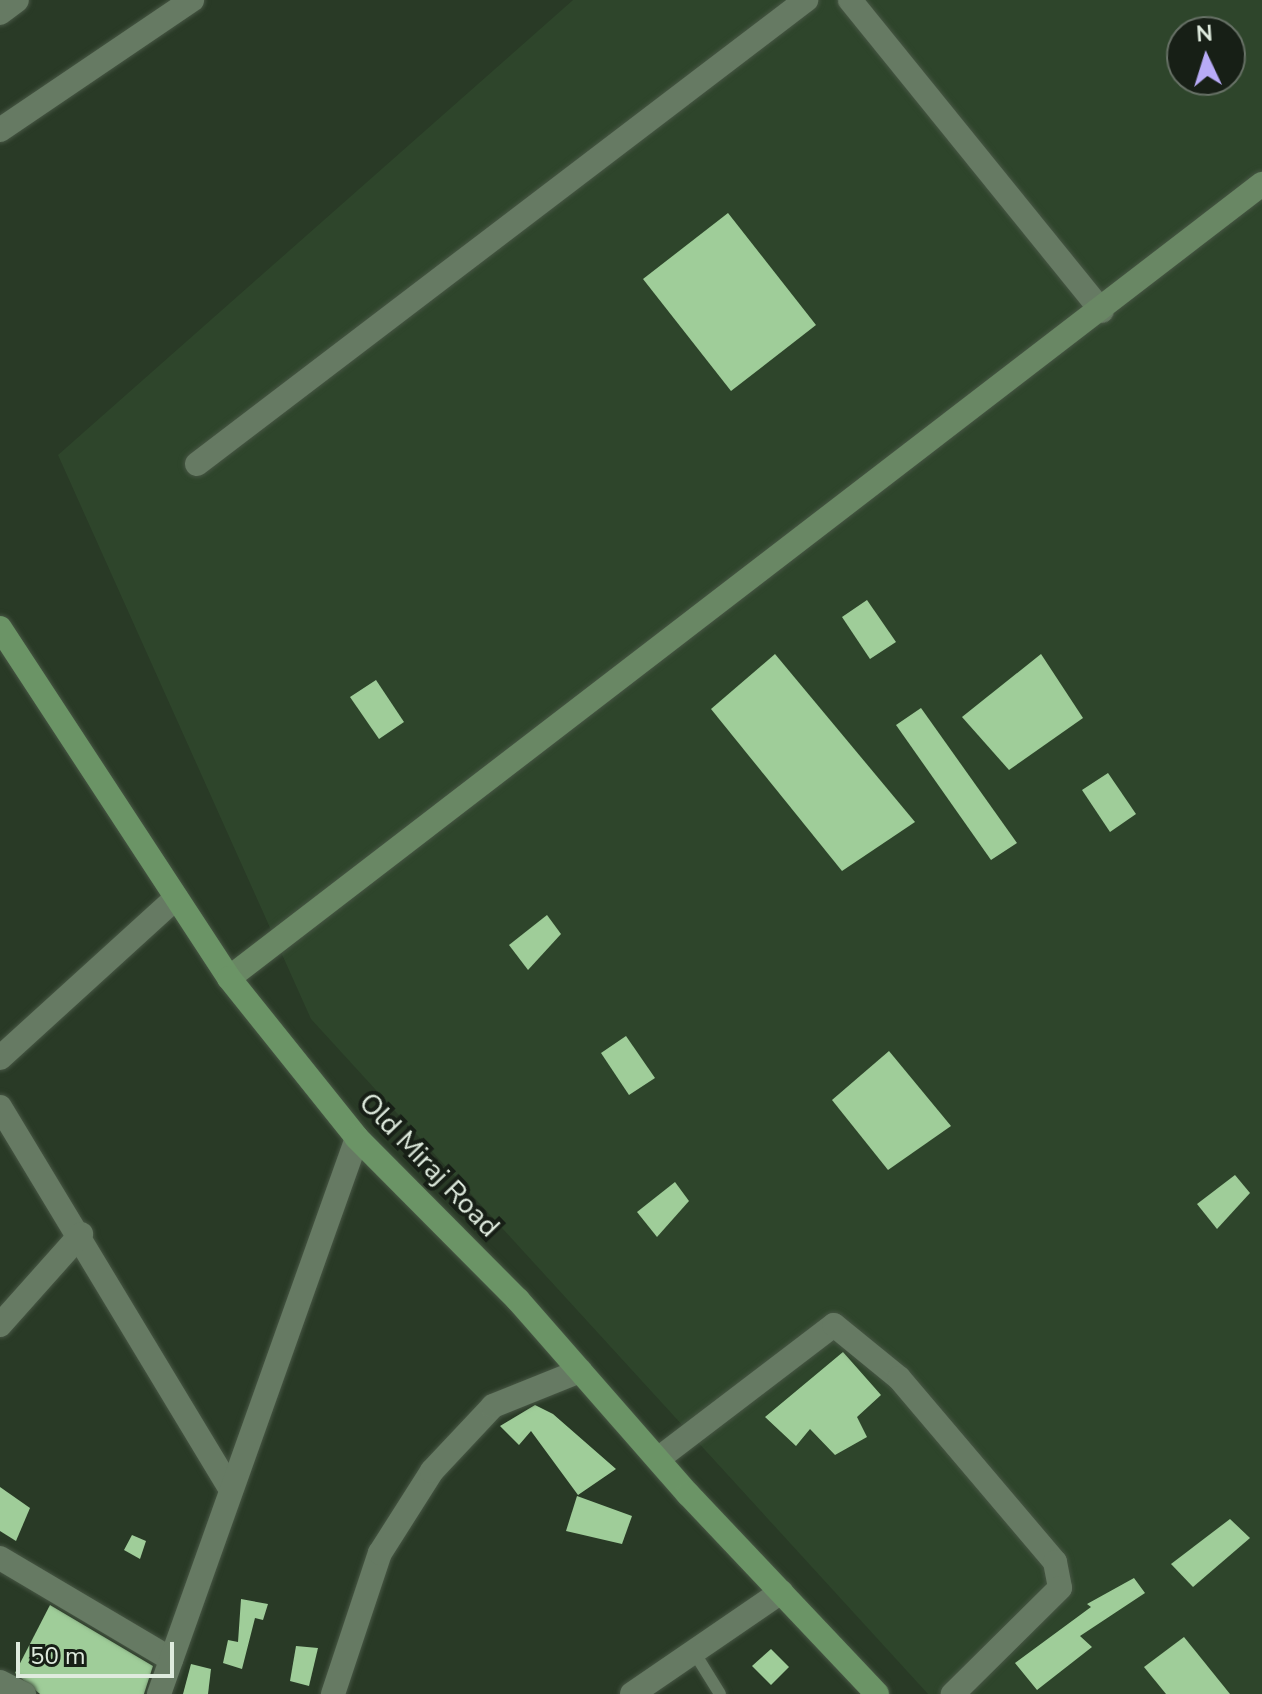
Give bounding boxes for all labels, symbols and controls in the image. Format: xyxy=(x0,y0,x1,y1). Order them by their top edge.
north arrow xyxy=(1166,16,1246,96)
text: N xyxy=(1195,19,1214,50)
street label: Old Miraj Road xyxy=(352,1086,506,1244)
scale bar xyxy=(20,1626,178,1676)
text: 50 m xyxy=(30,1640,86,1672)

